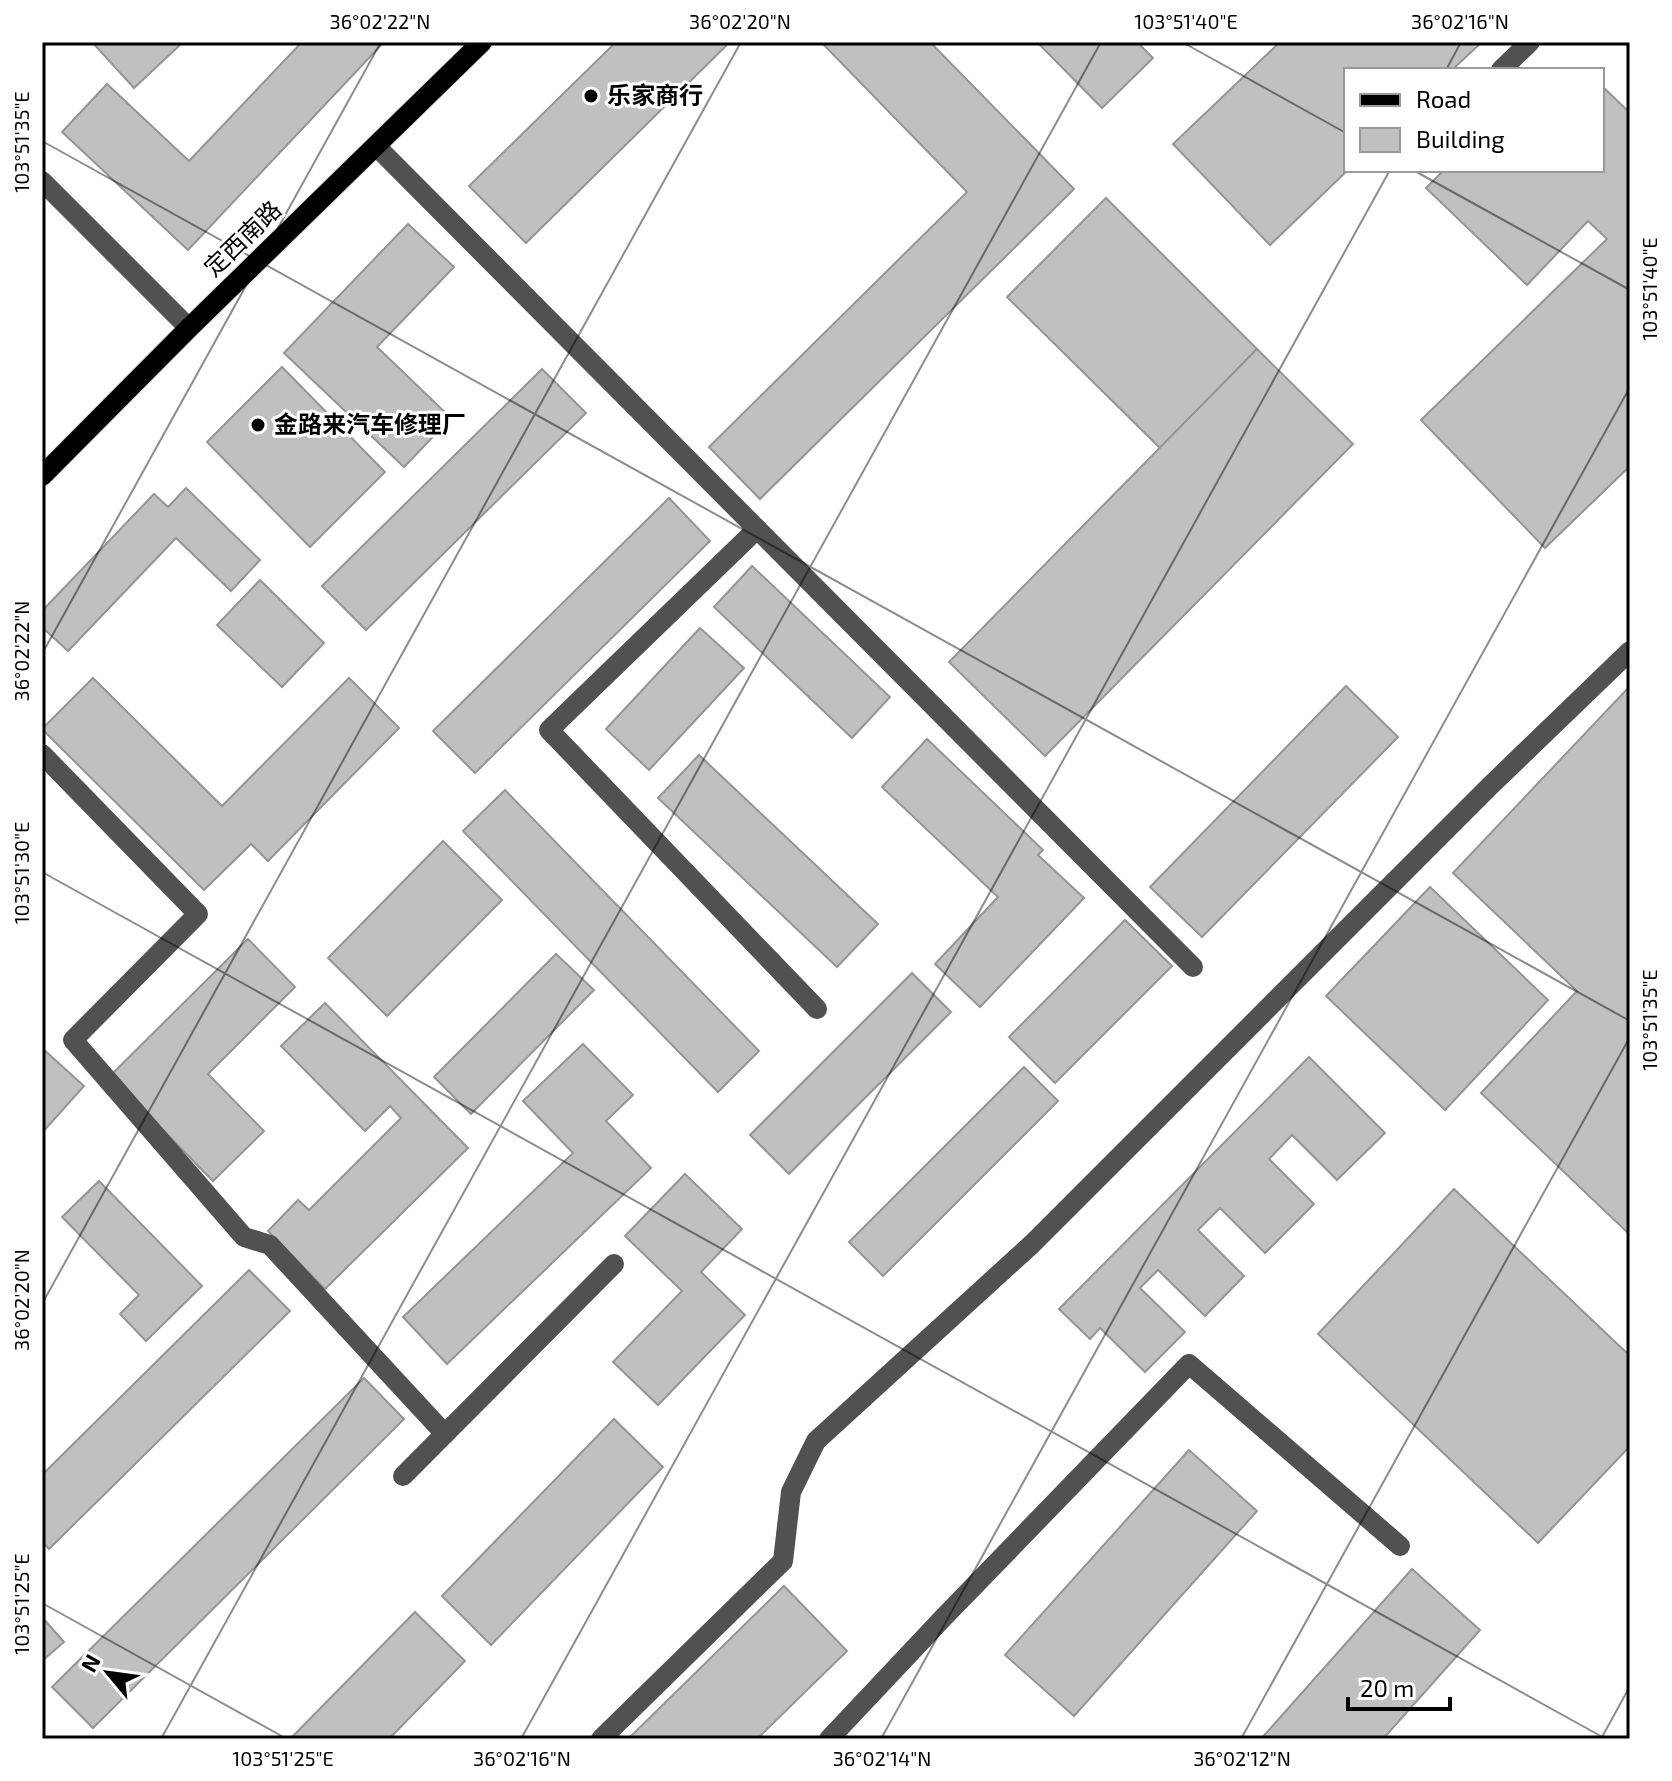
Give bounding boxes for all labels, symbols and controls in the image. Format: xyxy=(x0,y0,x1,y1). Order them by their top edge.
text: 36°02'22"N xyxy=(330,9,430,33)
text: 36°02'20"N xyxy=(689,9,791,33)
text: 103°51'40"E xyxy=(1134,9,1238,33)
text: 36°02'16"N xyxy=(1411,9,1509,33)
legend xyxy=(1344,68,1604,172)
place label: 乐家商行 xyxy=(607,80,703,109)
text: Road xyxy=(1416,84,1471,113)
marker: 乐家商行 xyxy=(582,87,600,105)
text: 103°51'35"E xyxy=(9,91,33,193)
text: Building xyxy=(1416,124,1505,153)
street label: 定西南路 xyxy=(197,194,287,282)
text: 103°51'40"E xyxy=(1637,237,1661,341)
place label: 金路来汽车修理厂 xyxy=(274,409,466,438)
marker: 金路来汽车修理厂 xyxy=(249,416,267,434)
text: 36°02'22"N xyxy=(9,601,33,701)
text: 103°51'30"E xyxy=(9,822,33,924)
text: 103°51'35"E xyxy=(1637,969,1661,1071)
text: 36°02'20"N xyxy=(9,1249,33,1351)
text: 103°51'25"E xyxy=(9,1553,33,1655)
north arrow xyxy=(68,1633,148,1713)
text: N xyxy=(74,1650,105,1676)
scale bar xyxy=(1348,1661,1450,1711)
text: 20 m xyxy=(1360,1673,1414,1702)
text: 103°51'25"E xyxy=(232,1746,334,1770)
text: 36°02'16"N xyxy=(473,1746,571,1770)
text: 36°02'14"N xyxy=(833,1746,931,1770)
text: 36°02'12"N xyxy=(1193,1746,1291,1770)

